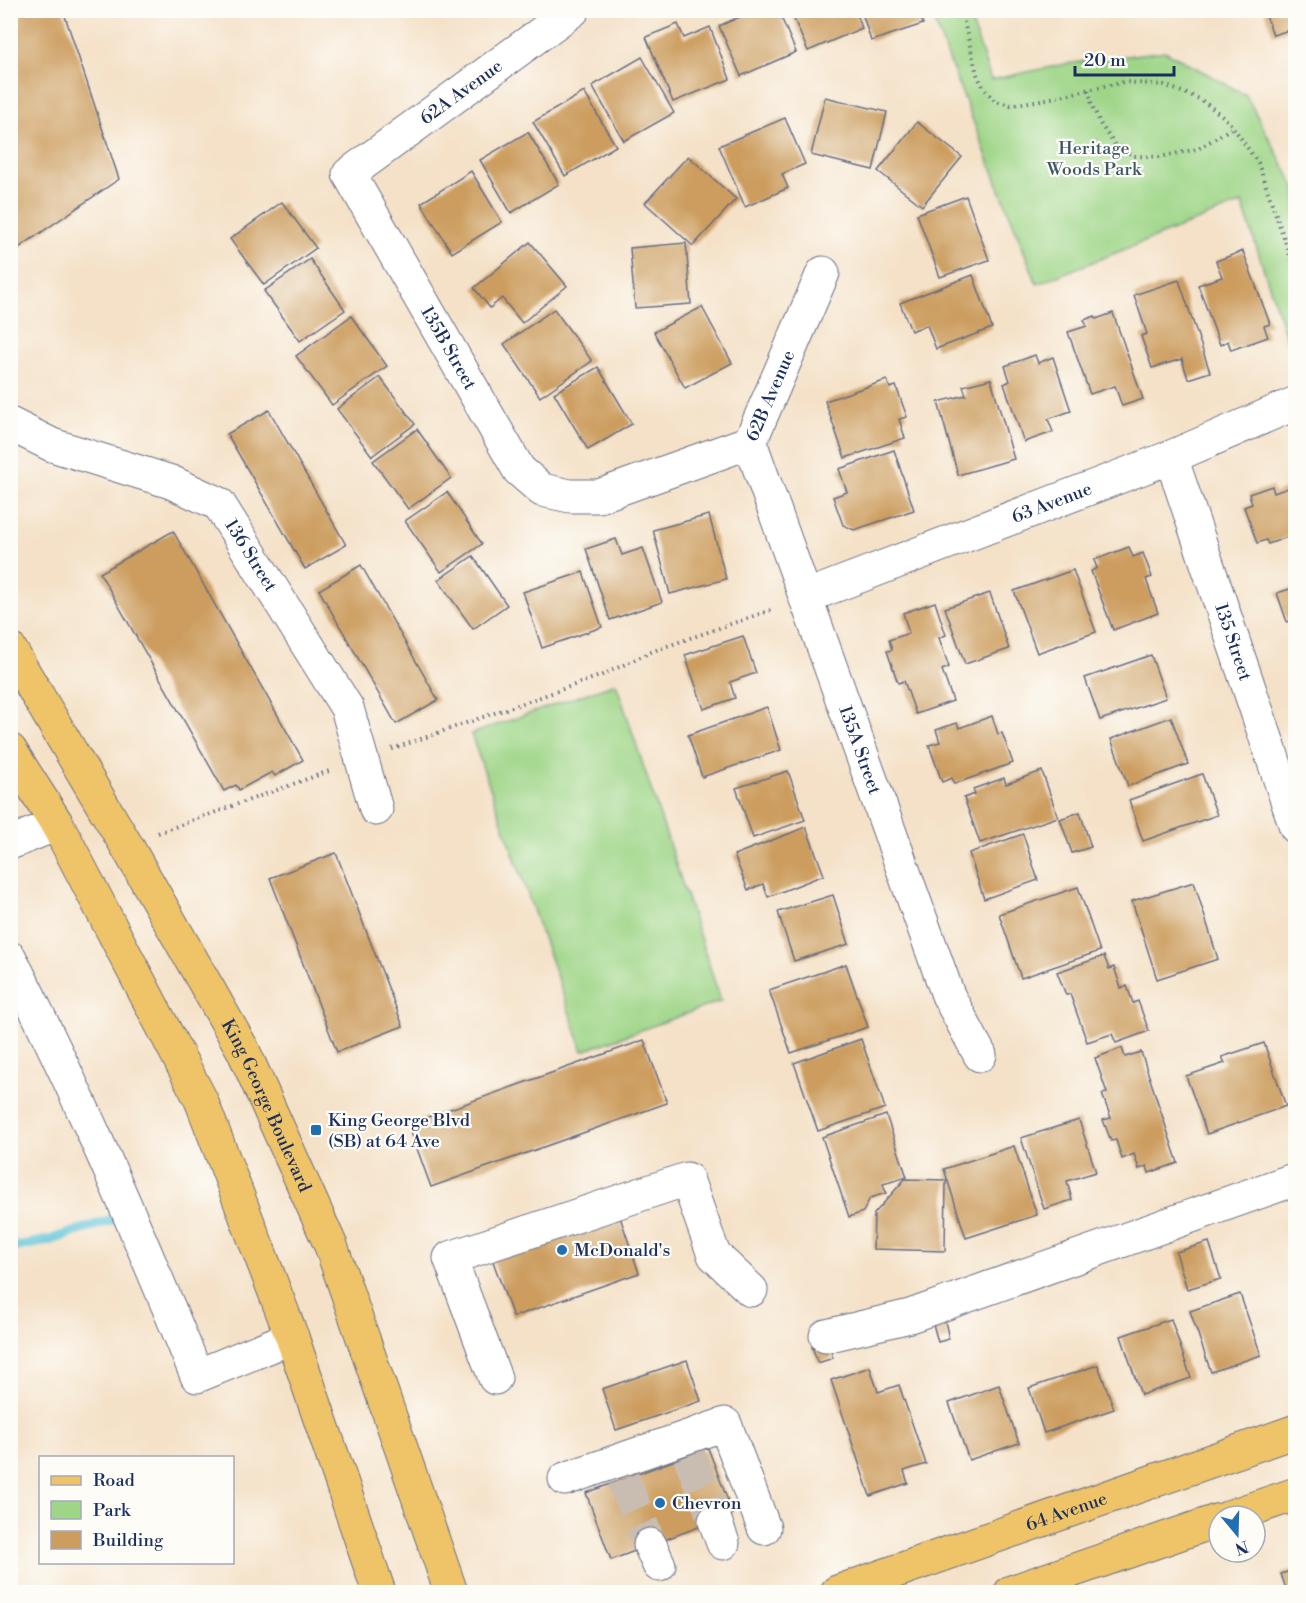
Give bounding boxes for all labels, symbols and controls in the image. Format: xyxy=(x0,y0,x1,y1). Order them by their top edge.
scale bar xyxy=(1075,39,1174,77)
text: 20 m xyxy=(1084,49,1126,72)
street label: 62A Avenue xyxy=(415,55,507,130)
park label: Heritage Woods Park xyxy=(1046,137,1143,181)
street label: 135B Street xyxy=(415,302,482,395)
street label: 62B Avenue xyxy=(741,347,800,445)
street label: 63 Avenue xyxy=(1008,477,1095,529)
street label: 136 Street xyxy=(219,515,282,597)
street label: 135 Street xyxy=(1209,600,1257,684)
street label: 135A Street xyxy=(833,703,886,798)
street label: King George Boulevard xyxy=(216,1015,317,1196)
place label: King George Blvd (SB) at 64 Ave xyxy=(328,1109,471,1153)
marker: King George Blvd (SB) at 64 Ave xyxy=(309,1123,323,1137)
place label: McDonald's xyxy=(574,1239,671,1262)
marker: McDonald's xyxy=(555,1243,569,1257)
legend xyxy=(39,1456,234,1564)
text: Road xyxy=(93,1469,136,1492)
street label: 64 Avenue xyxy=(1023,1487,1110,1537)
place label: Chevron xyxy=(672,1492,742,1515)
marker: Chevron xyxy=(653,1496,667,1510)
text: Park xyxy=(93,1499,132,1522)
north arrow xyxy=(1207,1504,1267,1564)
text: Building xyxy=(92,1529,164,1552)
text: N xyxy=(1232,1536,1251,1559)

